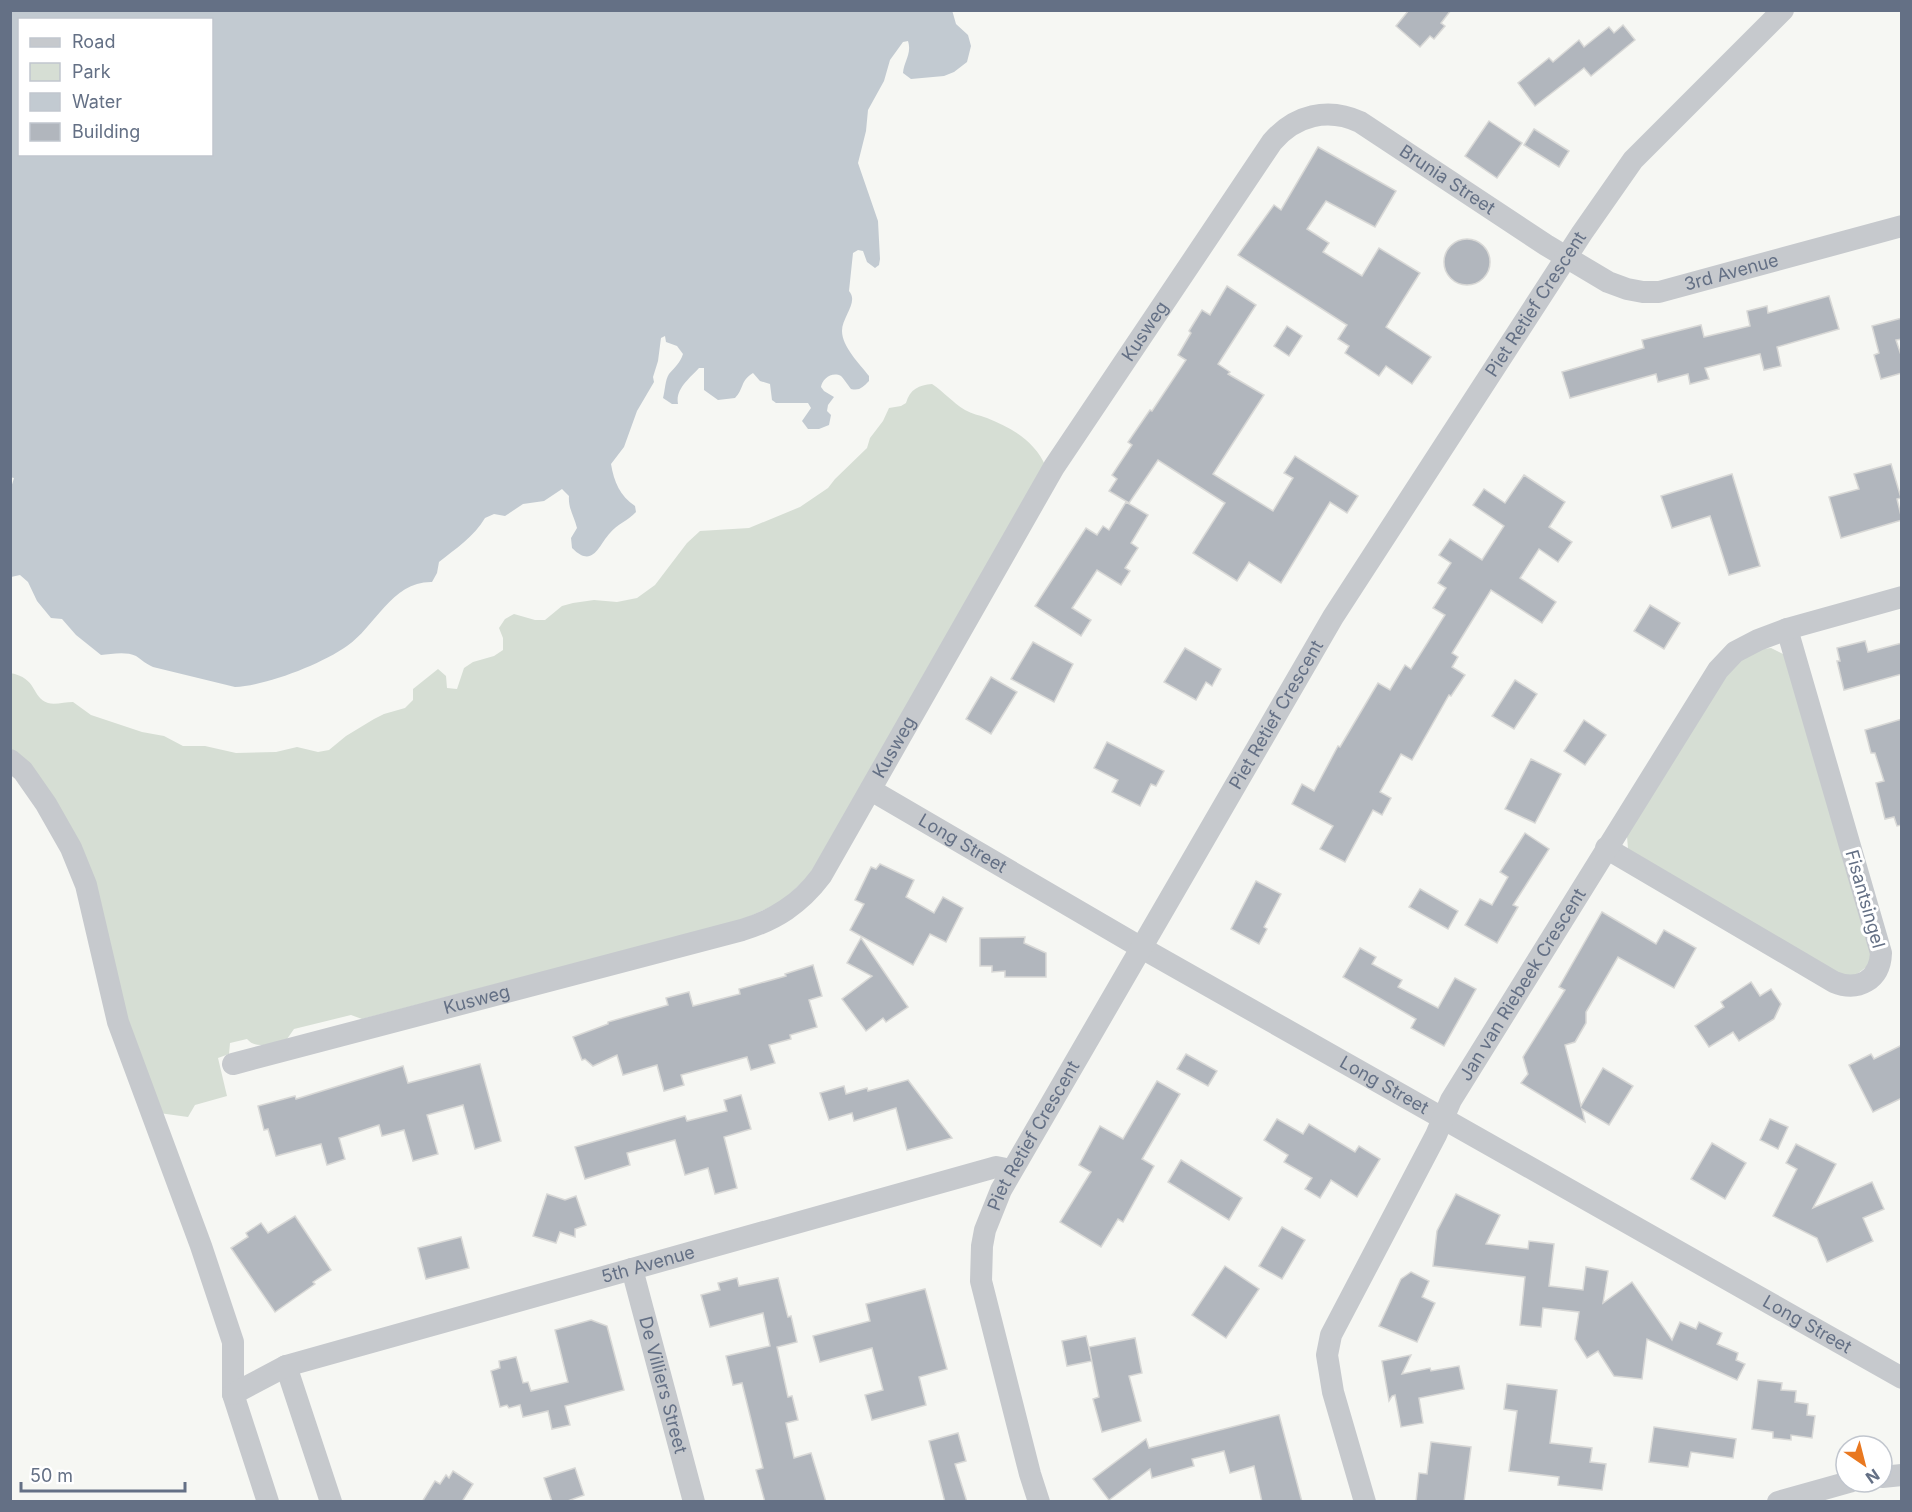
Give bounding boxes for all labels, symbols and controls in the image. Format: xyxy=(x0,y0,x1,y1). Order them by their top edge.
legend xyxy=(18,18,213,156)
text: Road xyxy=(72,31,115,52)
text: Park xyxy=(72,61,111,82)
text: Water xyxy=(72,91,122,112)
text: Building xyxy=(72,121,140,142)
street label: Brunia Street xyxy=(1396,140,1499,219)
street label: Piet Retief Crescent xyxy=(1481,227,1590,380)
street label: 3rd Avenue xyxy=(1682,249,1781,295)
street label: Kusweg xyxy=(1117,297,1172,365)
street label: Piet Retief Crescent xyxy=(1224,636,1327,793)
street label: Kusweg xyxy=(868,712,920,782)
street label: Long Street xyxy=(915,809,1011,877)
street label: Fisantsingel xyxy=(1841,847,1890,950)
street label: Jan van Riebeek Crescent xyxy=(1455,884,1590,1085)
street label: Kusweg xyxy=(441,981,512,1018)
street label: Long Street xyxy=(1336,1051,1433,1118)
street label: Piet Retief Crescent xyxy=(983,1057,1084,1213)
street label: 5th Avenue xyxy=(599,1241,697,1287)
street label: Long Street xyxy=(1759,1291,1856,1357)
street label: De Villiers Street xyxy=(635,1314,692,1456)
north arrow xyxy=(1834,1434,1894,1494)
scale bar xyxy=(21,1455,184,1493)
text: 50 m xyxy=(30,1465,73,1486)
text: N xyxy=(1862,1465,1883,1488)

